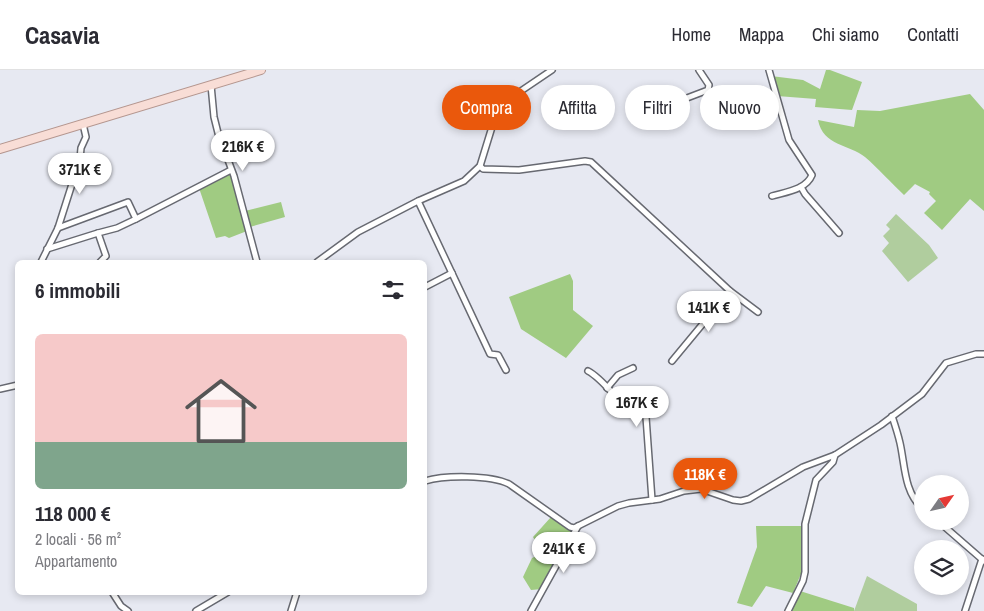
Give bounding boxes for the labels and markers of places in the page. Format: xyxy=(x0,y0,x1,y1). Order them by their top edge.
pin: 216K € xyxy=(202,129,284,172)
pin: 371K € xyxy=(39,152,121,195)
pin: 141K € xyxy=(668,290,750,333)
pin: 167K € xyxy=(596,386,678,428)
pin: 118K € xyxy=(664,458,746,500)
pin: 241K € xyxy=(523,532,605,574)

